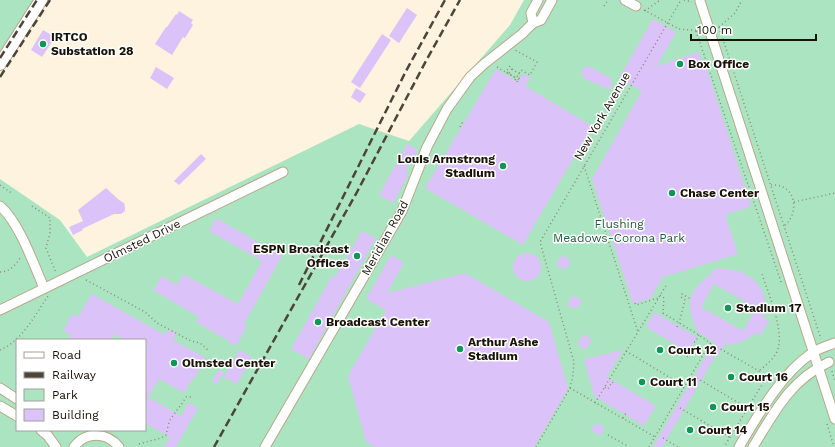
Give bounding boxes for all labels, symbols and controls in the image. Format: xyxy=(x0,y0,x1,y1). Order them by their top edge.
scale bar xyxy=(691,16,816,42)
text: 100 m xyxy=(697,23,732,37)
place label: IRTCO Substation 28 xyxy=(51,30,134,58)
marker: IRTCO Substation 28 xyxy=(38,39,48,49)
place label: Box Office xyxy=(688,57,749,71)
marker: Box Office xyxy=(675,59,685,69)
street label: New York Avenue xyxy=(571,69,633,163)
place label: Louis Armstrong Stadium xyxy=(398,152,495,180)
marker: Louis Armstrong Stadium xyxy=(498,161,508,171)
place label: Chase Center xyxy=(680,186,760,200)
marker: Chase Center xyxy=(667,188,677,198)
street label: Meridian Road xyxy=(359,198,411,278)
street label: Olmsted Drive xyxy=(101,216,183,266)
park label: Flushing Meadows-Corona Park xyxy=(553,217,685,245)
place label: ESPN Broadcast Offices xyxy=(253,242,350,270)
marker: ESPN Broadcast Offices xyxy=(352,251,362,261)
place label: Stadium 17 xyxy=(736,301,802,315)
marker: Stadium 17 xyxy=(723,303,733,313)
place label: Broadcast Center xyxy=(326,315,430,329)
marker: Broadcast Center xyxy=(313,317,323,327)
place label: Arthur Ashe Stadium xyxy=(468,335,538,363)
legend xyxy=(16,339,146,431)
place label: Court 12 xyxy=(668,343,717,357)
marker: Arthur Ashe Stadium xyxy=(455,344,465,354)
marker: Court 12 xyxy=(655,345,665,355)
text: Road xyxy=(52,348,81,362)
place label: Olmsted Center xyxy=(182,356,276,370)
marker: Olmsted Center xyxy=(169,358,179,368)
text: Railway xyxy=(52,368,97,382)
place label: Court 16 xyxy=(739,370,788,384)
marker: Court 16 xyxy=(726,372,736,382)
place label: Court 11 xyxy=(650,375,697,389)
marker: Court 11 xyxy=(637,377,647,387)
text: Park xyxy=(52,388,78,402)
place label: Court 15 xyxy=(721,400,770,414)
marker: Court 15 xyxy=(708,402,718,412)
text: Building xyxy=(52,408,99,422)
place label: Court 14 xyxy=(698,423,748,437)
marker: Court 14 xyxy=(685,425,695,435)

